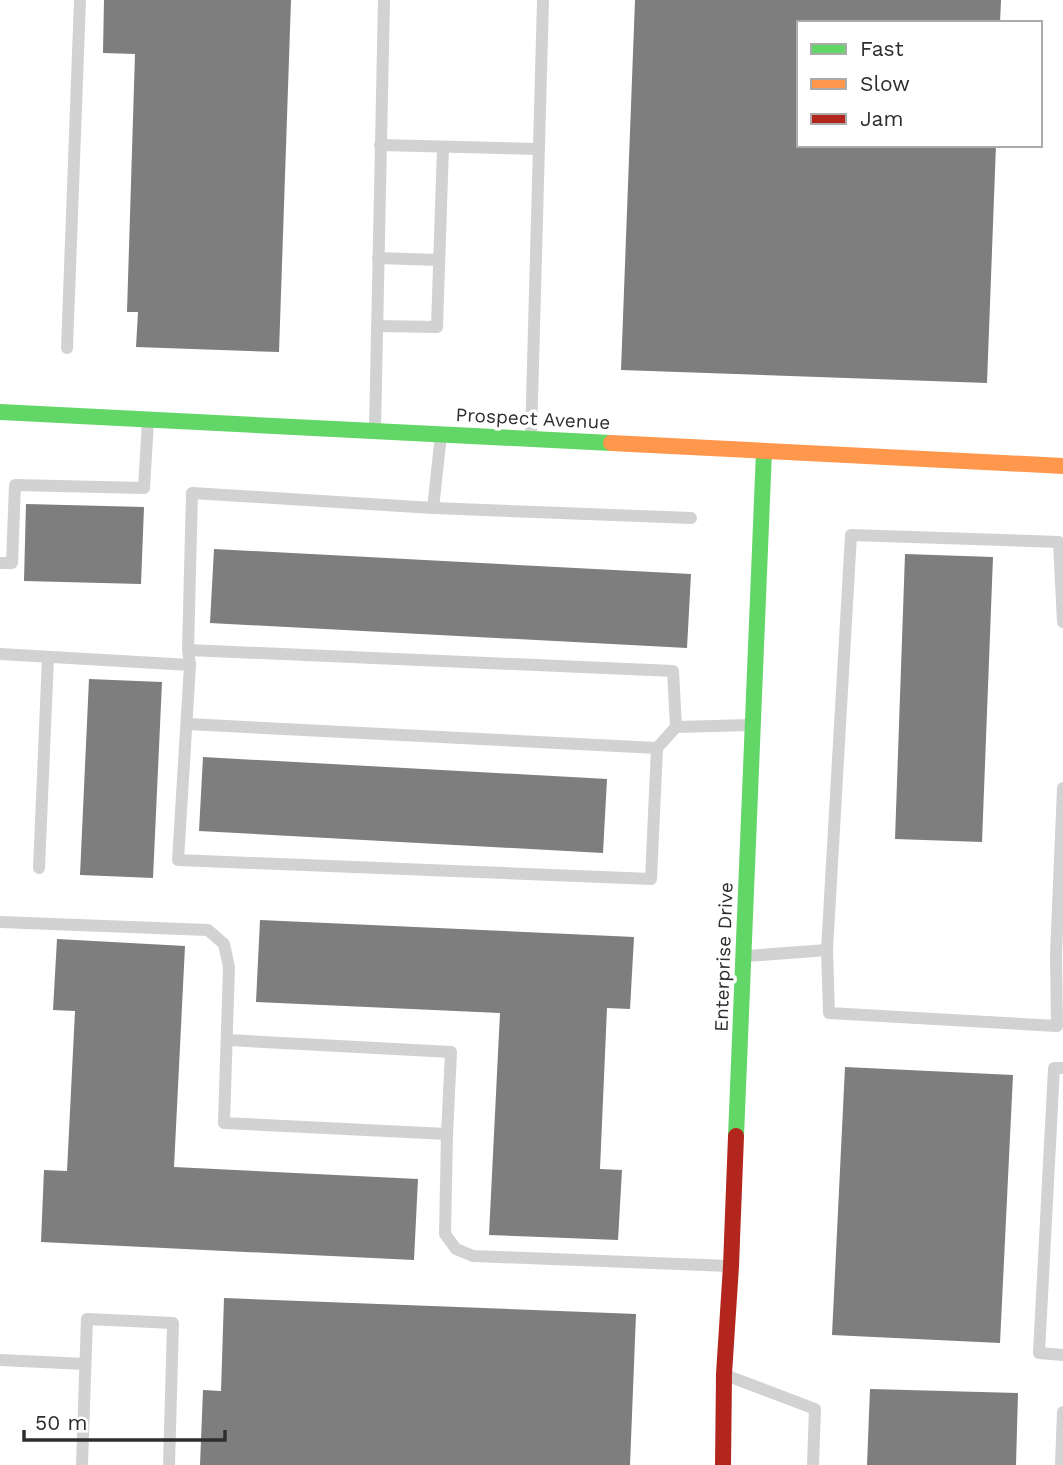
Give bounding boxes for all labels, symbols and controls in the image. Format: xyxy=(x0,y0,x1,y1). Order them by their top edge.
legend xyxy=(797,21,1042,147)
text: Fast xyxy=(860,36,904,61)
text: Slow xyxy=(860,71,910,96)
text: Jam xyxy=(860,106,903,131)
street label: Prospect Avenue xyxy=(455,403,611,434)
street label: Enterprise Drive xyxy=(709,882,738,1032)
scale bar xyxy=(24,1398,226,1442)
text: 50 m xyxy=(35,1410,87,1435)

